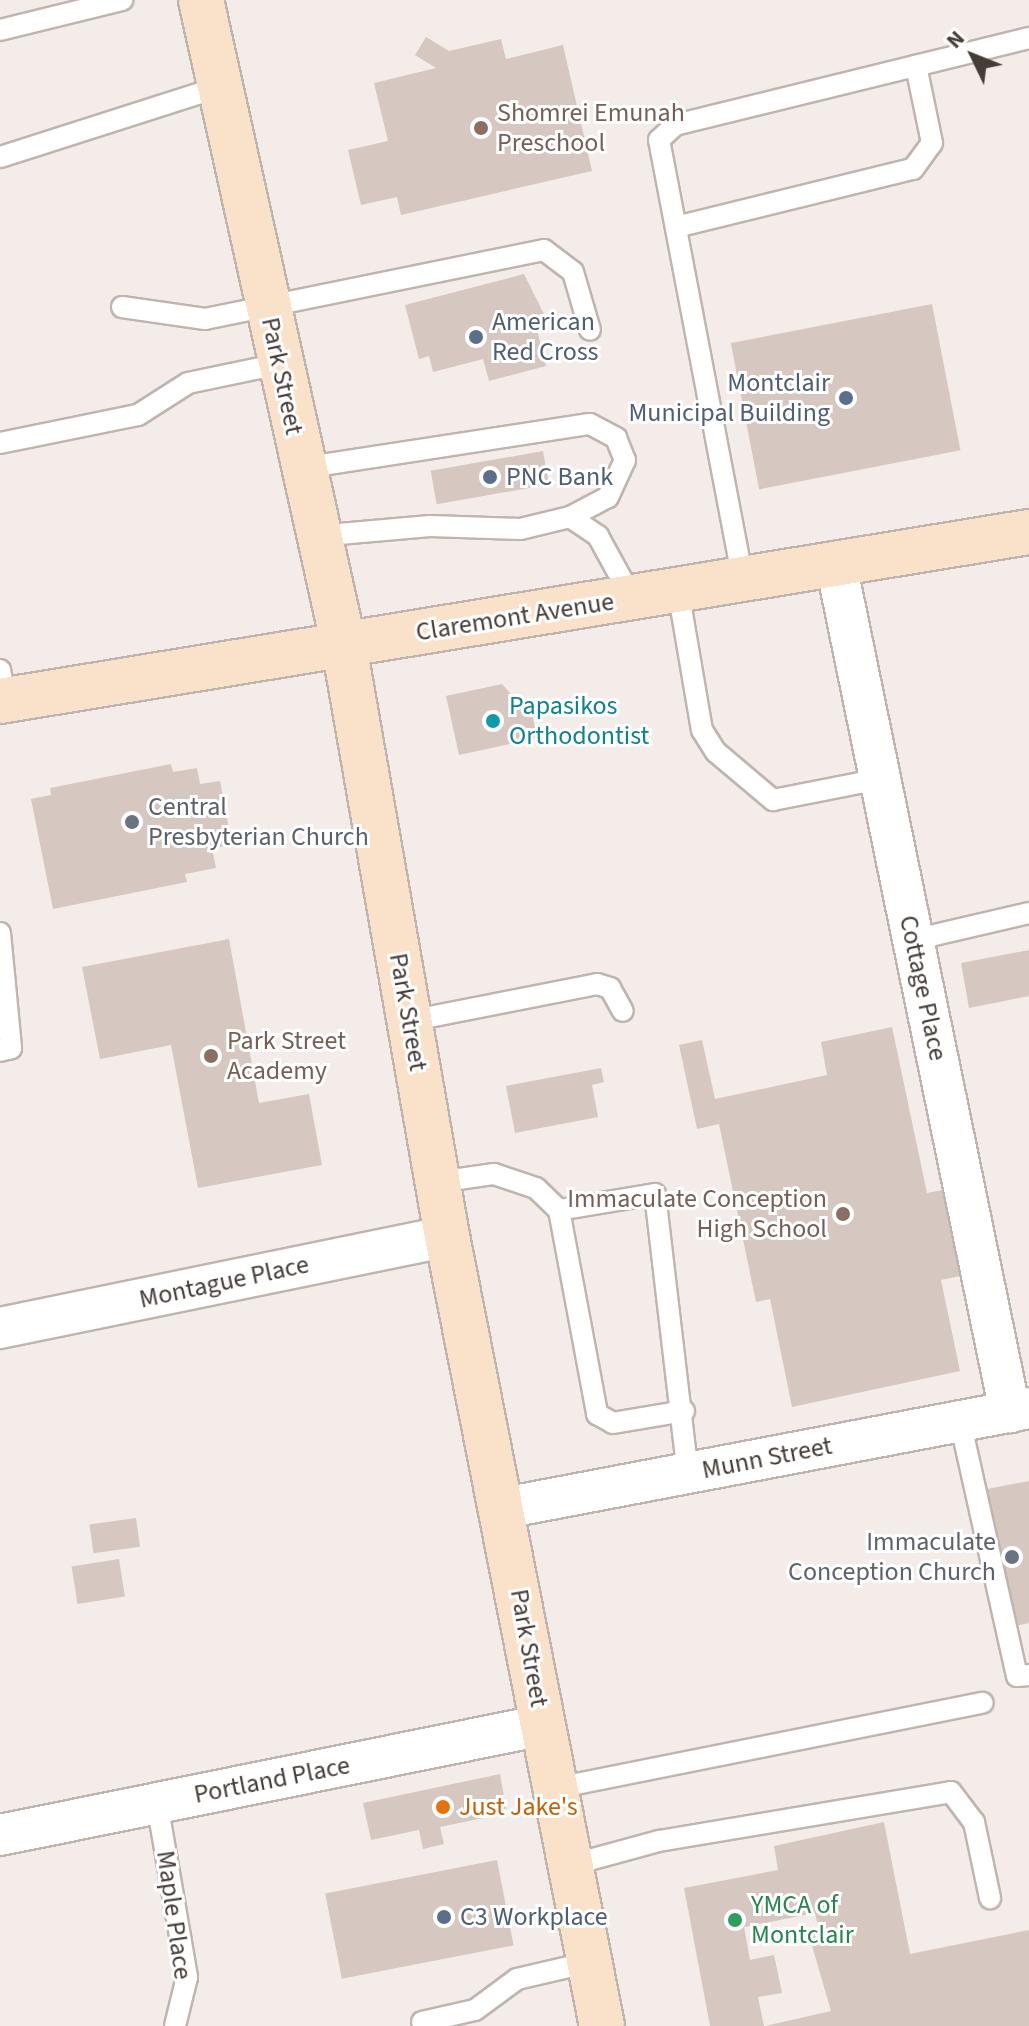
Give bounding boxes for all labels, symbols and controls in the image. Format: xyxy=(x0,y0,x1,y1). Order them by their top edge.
north arrow xyxy=(933,16,1013,96)
text: N xyxy=(939,23,972,56)
place label: Shomrei Emunah Preschool xyxy=(497,97,685,158)
marker: Shomrei Emunah Preschool xyxy=(472,119,490,137)
place label: American Red Cross xyxy=(492,306,598,368)
street label: Park Street xyxy=(254,315,310,437)
marker: American Red Cross xyxy=(467,328,485,346)
place label: Montclair Municipal Building xyxy=(628,367,830,428)
marker: Montclair Municipal Building xyxy=(837,389,855,407)
place label: PNC Bank xyxy=(506,461,613,493)
marker: PNC Bank xyxy=(481,468,499,486)
street label: Claremont Avenue xyxy=(414,586,616,648)
place label: Papasikos Orthodontist xyxy=(509,690,649,752)
marker: Papasikos Orthodontist xyxy=(484,712,502,730)
place label: Central Presbyterian Church xyxy=(148,791,369,852)
marker: Central Presbyterian Church xyxy=(123,813,141,831)
street label: Cottage Place xyxy=(892,913,954,1063)
street label: Park Street xyxy=(382,951,434,1073)
place label: Park Street Academy xyxy=(227,1025,346,1086)
marker: Park Street Academy xyxy=(202,1047,220,1065)
place label: Immaculate Conception High School xyxy=(567,1183,827,1244)
marker: Immaculate Conception High School xyxy=(834,1205,852,1223)
street label: Montague Place xyxy=(136,1249,312,1315)
street label: Munn Street xyxy=(699,1430,835,1486)
place label: Immaculate Conception Church xyxy=(788,1526,996,1588)
marker: Immaculate Conception Church xyxy=(1003,1548,1021,1566)
street label: Park Street xyxy=(503,1587,555,1709)
street label: Portland Place xyxy=(191,1750,353,1810)
place label: Just Jake's xyxy=(459,1791,578,1823)
marker: Just Jake's xyxy=(434,1798,452,1816)
street label: Maple Place xyxy=(150,1849,198,1981)
place label: YMCA of Montclair xyxy=(751,1889,854,1950)
place label: C3 Workplace xyxy=(460,1901,608,1933)
marker: C3 Workplace xyxy=(435,1908,453,1926)
marker: YMCA of Montclair xyxy=(726,1911,744,1929)

